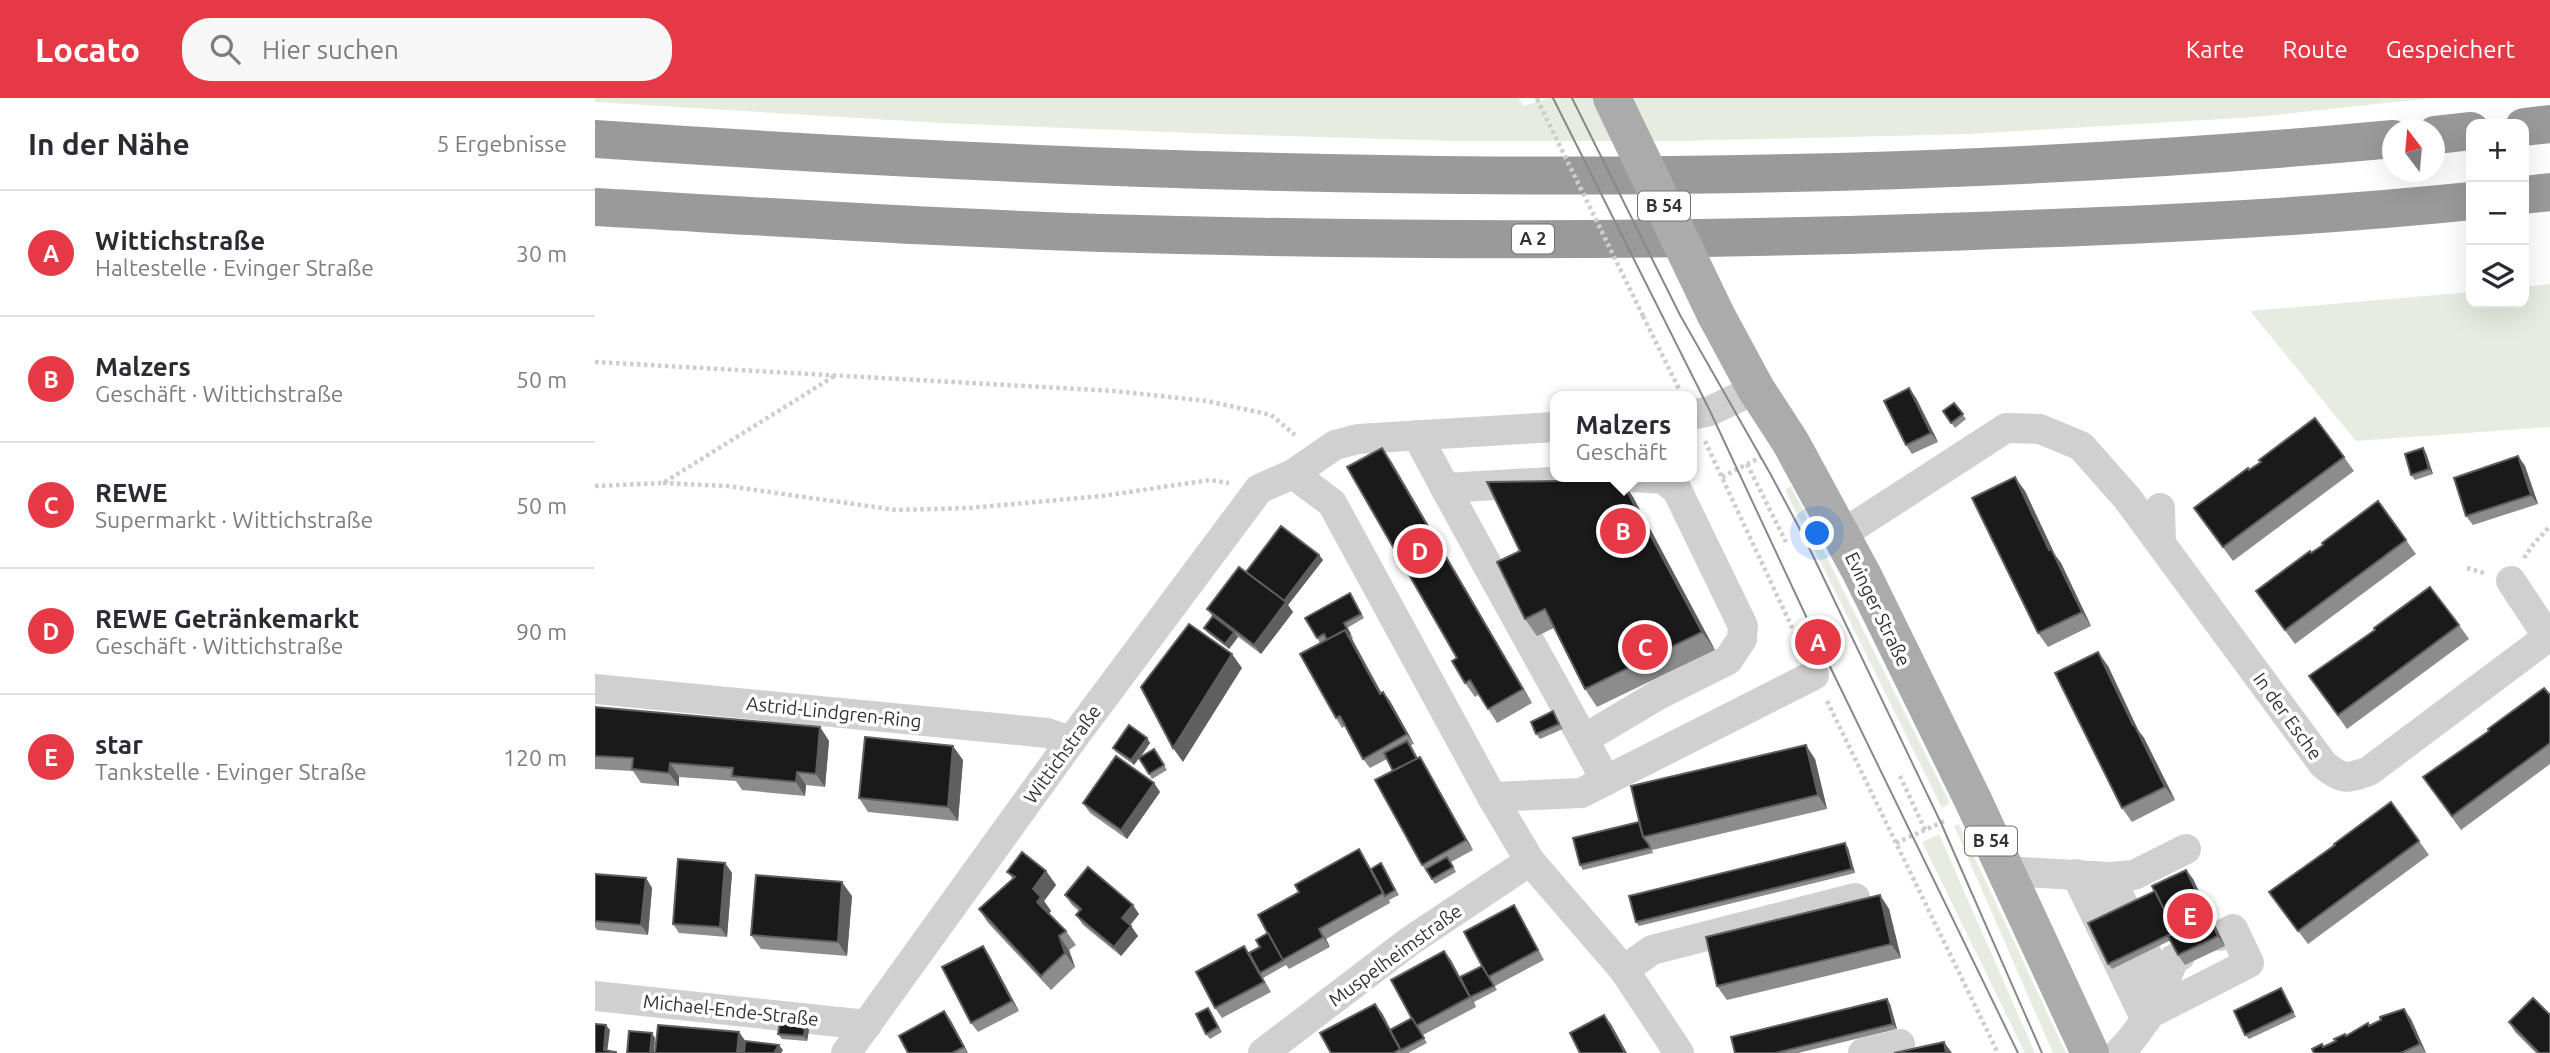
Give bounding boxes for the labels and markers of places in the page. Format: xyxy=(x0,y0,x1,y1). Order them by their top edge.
pin: B xyxy=(1600,505,1646,557)
pin: D xyxy=(1397,525,1443,577)
pin: A xyxy=(1795,616,1841,668)
pin: C xyxy=(1622,621,1668,673)
pin: E xyxy=(2167,890,2213,942)

